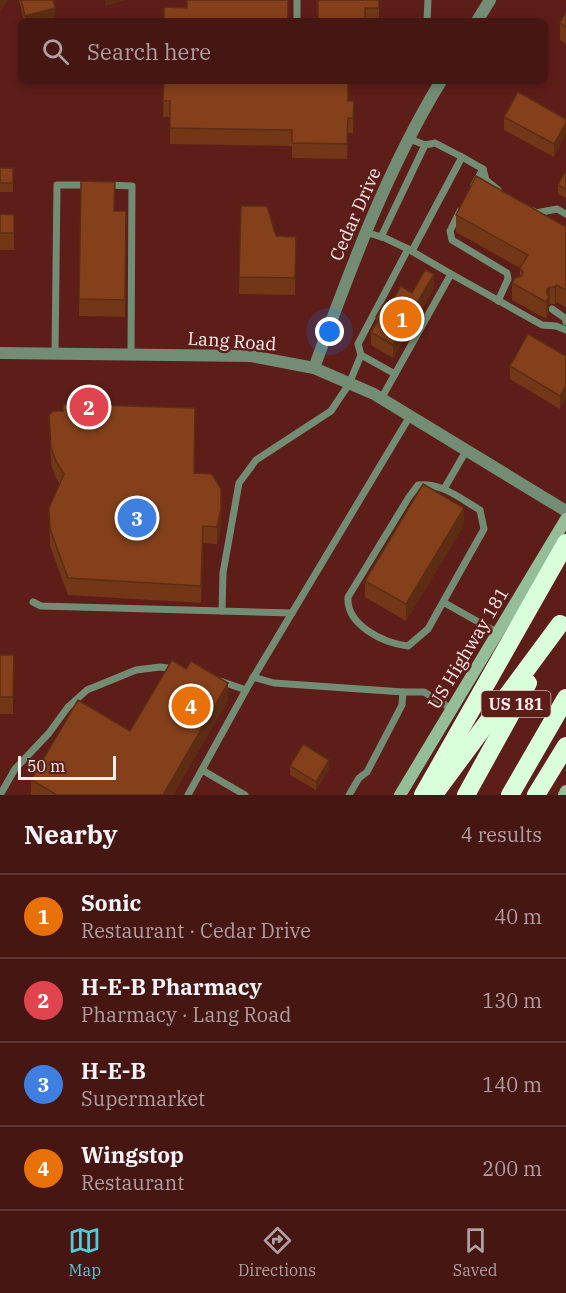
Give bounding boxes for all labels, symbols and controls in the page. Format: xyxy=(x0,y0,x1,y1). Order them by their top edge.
search box xyxy=(18,18,548,84)
icon: search xyxy=(39,35,72,68)
text: Search here xyxy=(87,37,211,66)
street label: Cedar Drive xyxy=(324,164,386,264)
pin: 1 xyxy=(382,296,422,342)
your location xyxy=(315,317,344,346)
street label: Lang Road xyxy=(187,326,277,356)
pin: 2 xyxy=(70,384,109,430)
pin: 3 xyxy=(118,496,156,540)
street label: US Highway 181 xyxy=(423,583,513,713)
pin: 4 xyxy=(172,684,210,728)
road number: US 181 xyxy=(482,691,550,717)
scale bar xyxy=(18,753,116,780)
text: 50 m xyxy=(27,756,65,776)
text: Nearby xyxy=(24,817,118,851)
text: 4 results xyxy=(461,821,542,848)
text: Sonic xyxy=(81,888,141,917)
text: 1 xyxy=(38,903,50,930)
text: 40 m xyxy=(494,903,542,930)
text: Restaurant · Cedar Drive xyxy=(81,917,311,944)
text: H-E-B Pharmacy xyxy=(81,972,262,1001)
text: 2 xyxy=(38,987,50,1014)
text: 130 m xyxy=(482,987,542,1014)
text: Pharmacy · Lang Road xyxy=(81,1001,291,1028)
text: H-E-B xyxy=(81,1056,146,1085)
text: 3 xyxy=(38,1071,50,1098)
text: 140 m xyxy=(482,1071,542,1098)
text: Supermarket xyxy=(81,1085,205,1112)
text: Wingstop xyxy=(81,1140,184,1169)
text: 4 xyxy=(38,1155,50,1182)
text: 200 m xyxy=(482,1155,542,1182)
text: Restaurant xyxy=(81,1169,184,1196)
tab: Map xyxy=(68,1224,101,1280)
tab: Directions xyxy=(238,1224,316,1280)
tab: Saved xyxy=(453,1224,498,1280)

